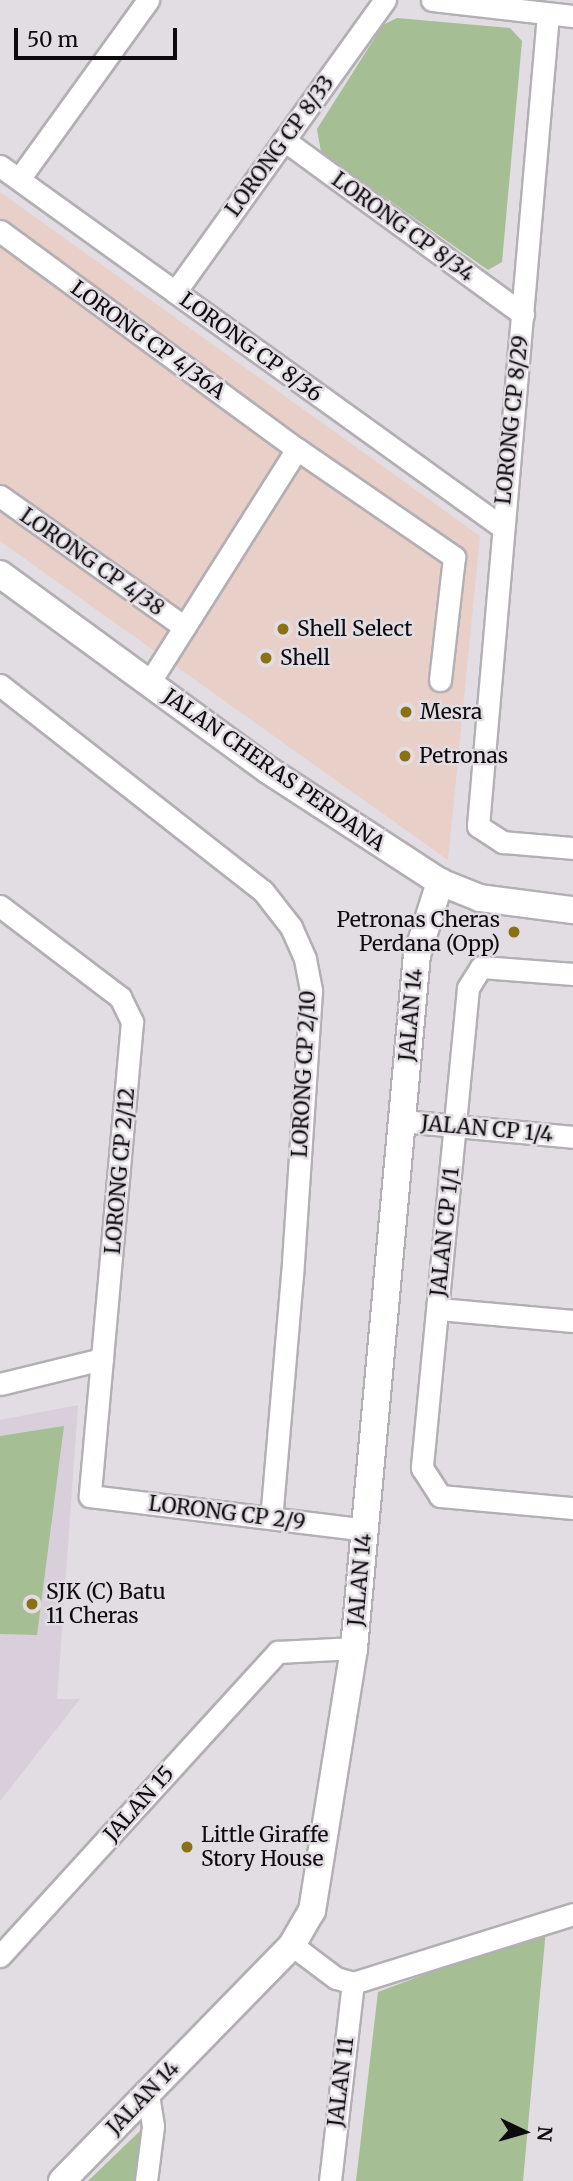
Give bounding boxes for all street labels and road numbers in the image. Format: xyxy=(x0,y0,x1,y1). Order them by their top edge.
street label: LORONG CP 8/33 xyxy=(220,71,340,221)
street label: LORONG CP 8/34 xyxy=(327,167,479,287)
street label: LORONG CP 4/36A xyxy=(66,276,230,404)
street label: LORONG CP 8/36 xyxy=(175,287,327,407)
street label: LORONG CP 8/29 xyxy=(491,334,533,506)
street label: LORONG CP 4/38 xyxy=(15,503,169,621)
street label: JALAN CHERAS PERDANA xyxy=(158,684,390,856)
street label: JALAN 14 xyxy=(394,968,428,1062)
street label: LORONG CP 2/10 xyxy=(287,990,321,1158)
street label: LORONG CP 2/12 xyxy=(100,1087,140,1255)
street label: JALAN CP 1/4 xyxy=(420,1111,554,1147)
street label: JALAN CP 1/1 xyxy=(426,1166,464,1298)
street label: LORONG CP 2/9 xyxy=(147,1491,307,1535)
street label: JALAN 14 xyxy=(343,1533,377,1627)
street label: JALAN 15 xyxy=(99,1761,179,1847)
street label: JALAN 11 xyxy=(323,2036,359,2128)
street label: JALAN 14 xyxy=(102,2056,184,2140)

